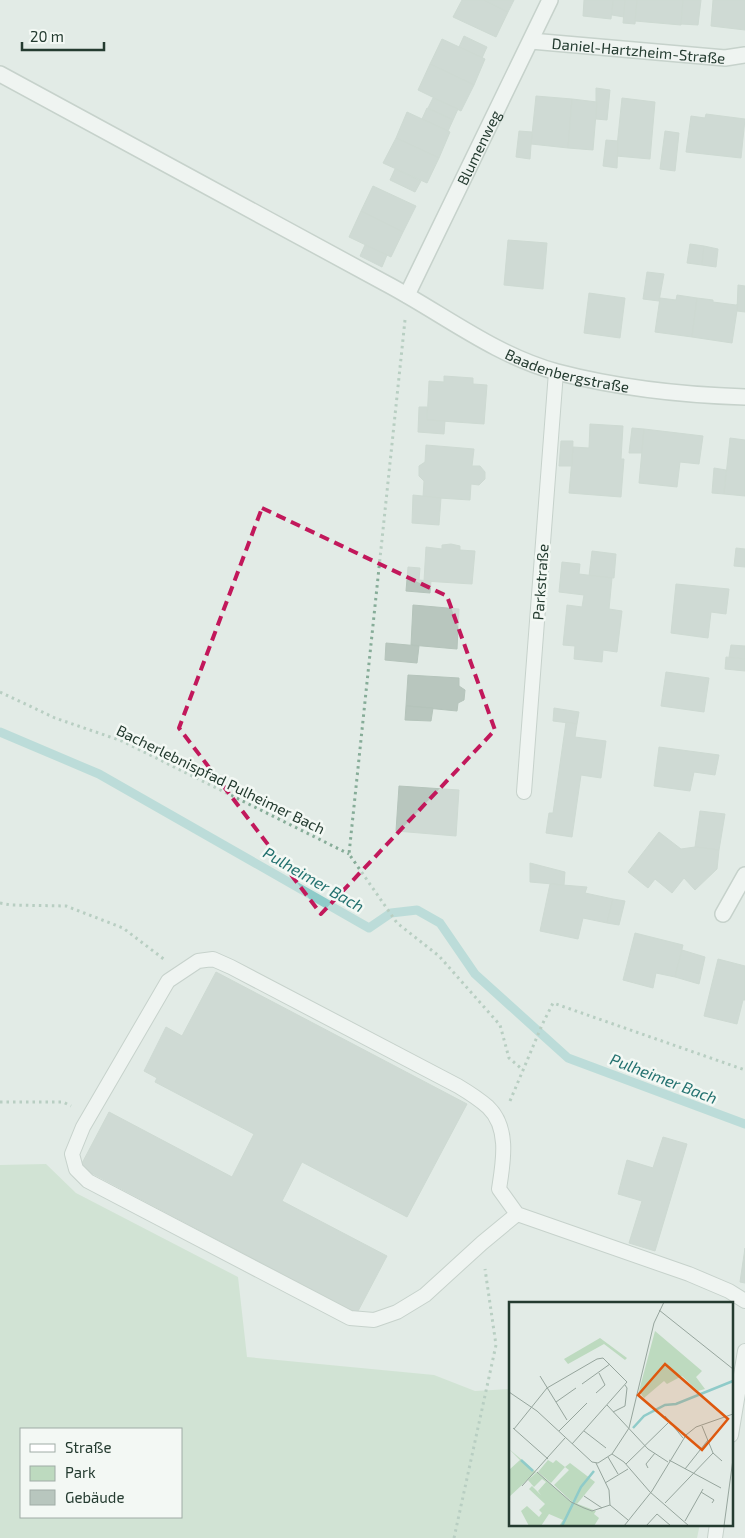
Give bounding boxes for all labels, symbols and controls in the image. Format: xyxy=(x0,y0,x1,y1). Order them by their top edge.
scale bar xyxy=(22,20,105,52)
text: 20 m xyxy=(30,27,64,45)
street label: Daniel-Hartzheim-Straße xyxy=(551,34,726,67)
street label: Blumenweg xyxy=(453,106,505,188)
street label: Baadenbergstraße xyxy=(502,345,631,396)
street label: Parkstraße xyxy=(528,543,552,621)
street label: Bacherlebnispfad Pulheimer Bach xyxy=(114,721,328,837)
water label: Pulheimer Bach xyxy=(260,842,368,916)
water label: Pulheimer Bach xyxy=(608,1049,720,1107)
inset map xyxy=(509,1302,732,1526)
legend xyxy=(20,1428,182,1518)
text: Straße xyxy=(65,1438,111,1456)
text: Park xyxy=(65,1463,96,1481)
text: Gebäude xyxy=(65,1488,124,1506)

